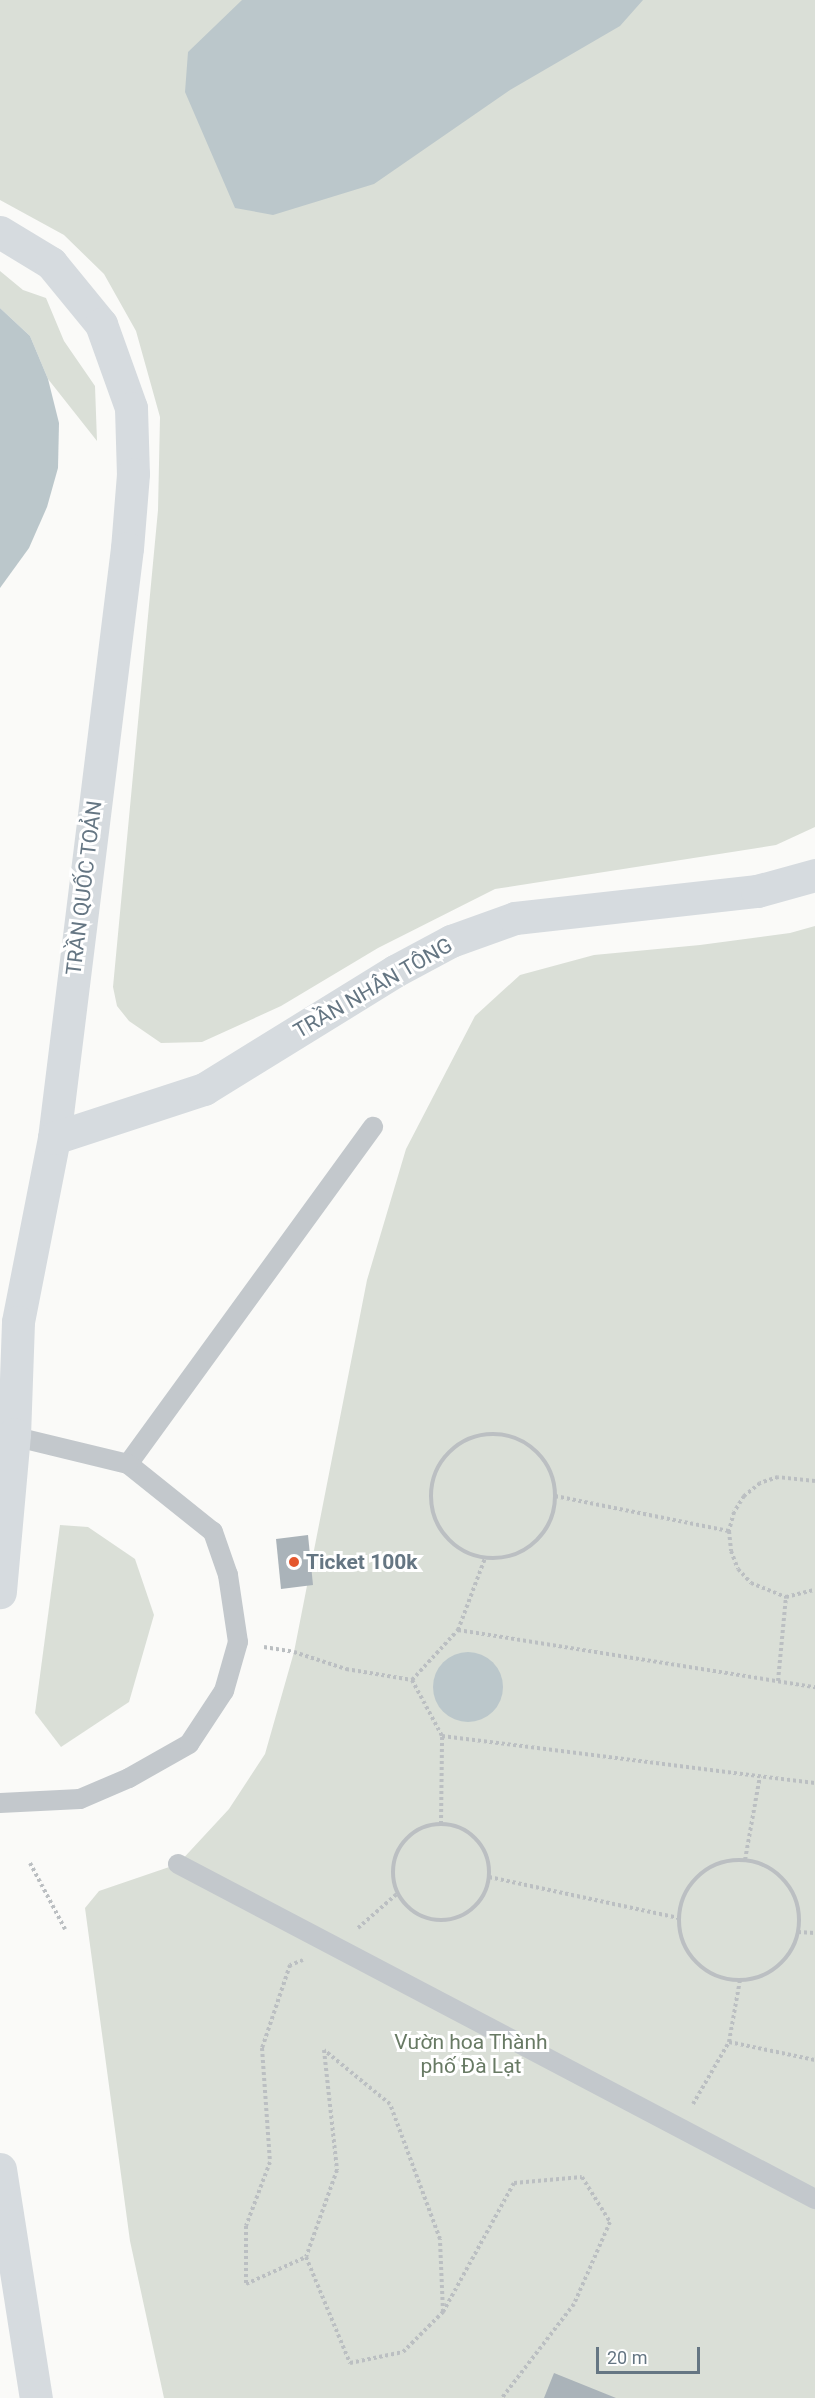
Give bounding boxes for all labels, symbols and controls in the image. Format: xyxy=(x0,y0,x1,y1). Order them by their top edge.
street label: TRẦN QUỐC TOẢN xyxy=(61,799,107,977)
street label: TRẦN NHÂN TÔNG xyxy=(289,932,457,1044)
place label: Ticket 100k xyxy=(306,1549,418,1575)
marker: Ticket 100k xyxy=(287,1555,301,1569)
park label: Vườn hoa Thành phố Đà Lạt xyxy=(394,2029,548,2079)
scale bar xyxy=(599,2335,702,2373)
text: 20 m xyxy=(607,2347,647,2368)

